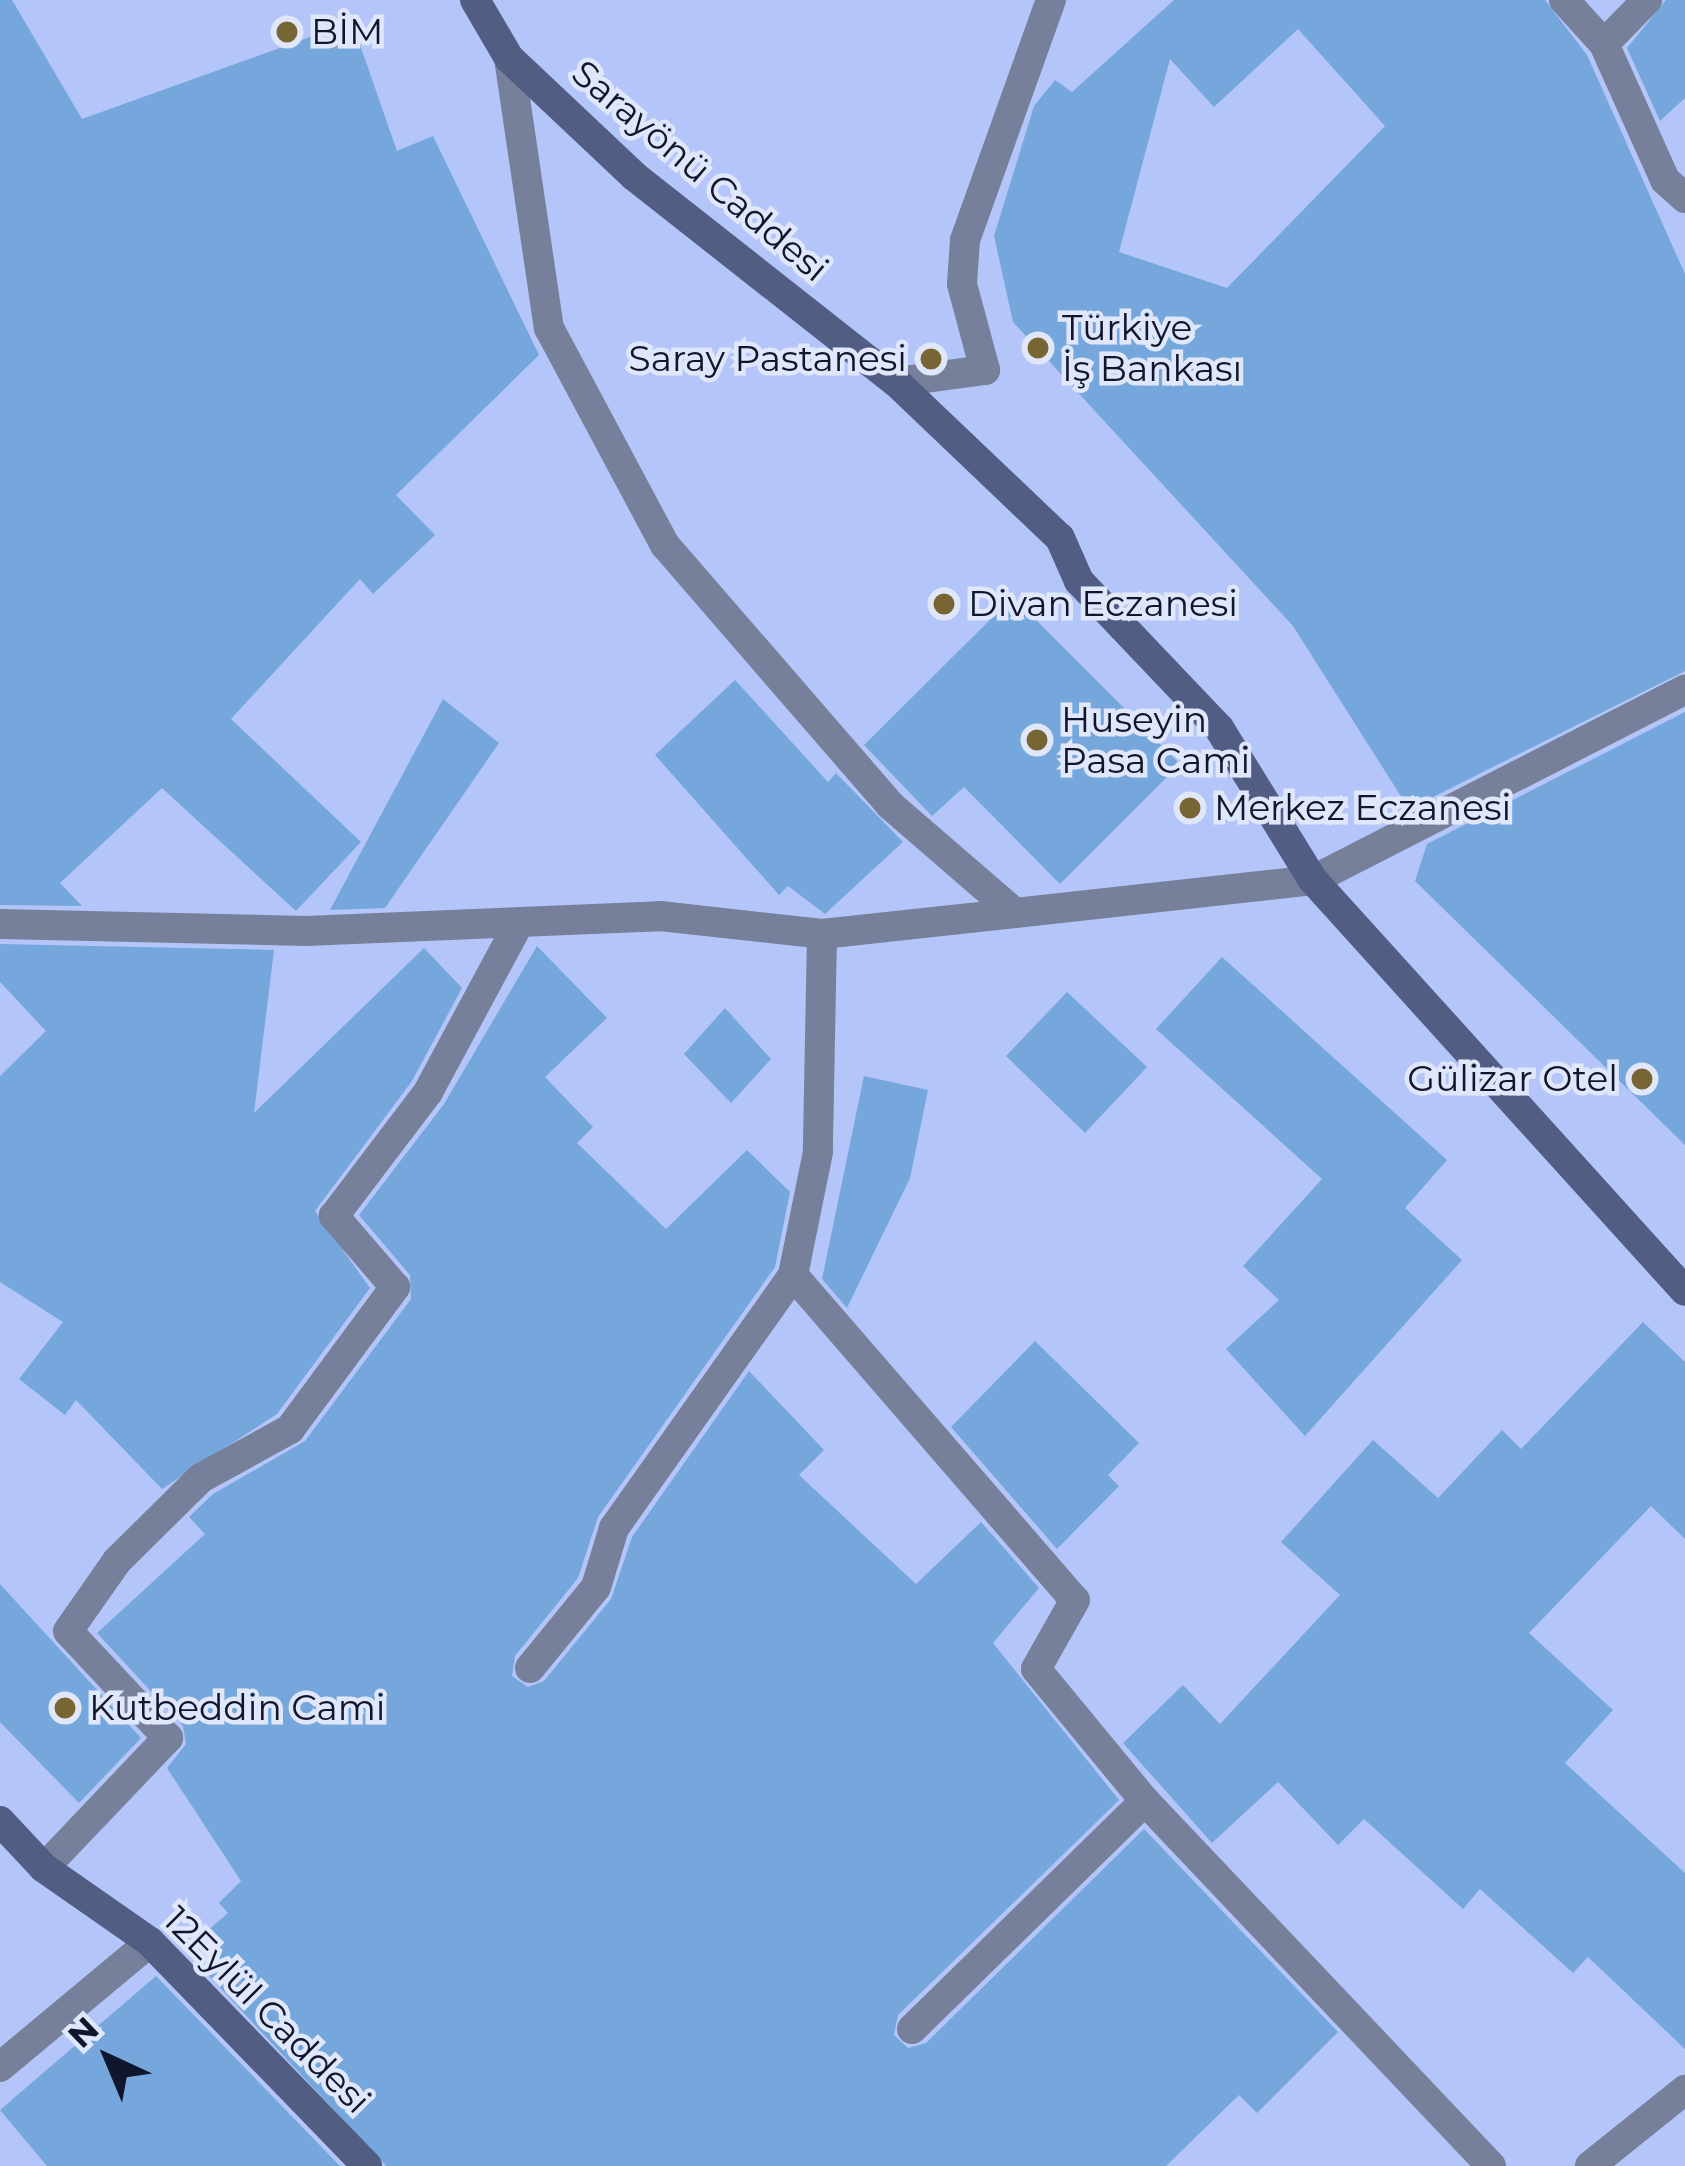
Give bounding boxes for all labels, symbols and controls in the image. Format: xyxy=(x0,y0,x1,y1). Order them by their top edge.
place label: BİM xyxy=(311,10,383,54)
marker: BİM xyxy=(274,19,300,45)
street label: Sarayönü Caddesi xyxy=(563,51,837,291)
place label: Türkiye İş Bankası xyxy=(1062,305,1242,390)
marker: Türkiye İş Bankası xyxy=(1025,335,1051,361)
place label: Saray Pastanesi xyxy=(629,337,907,381)
marker: Saray Pastanesi xyxy=(918,346,944,372)
place label: Divan Eczanesi xyxy=(968,582,1238,626)
marker: Divan Eczanesi xyxy=(931,591,957,617)
place label: Huseyin Pasa Cami xyxy=(1061,697,1250,782)
marker: Huseyin Pasa Cami xyxy=(1024,727,1050,753)
place label: Merkez Eczanesi xyxy=(1214,786,1511,830)
marker: Merkez Eczanesi xyxy=(1177,795,1203,821)
place label: Gülizar Otel xyxy=(1407,1057,1618,1101)
marker: Gülizar Otel xyxy=(1629,1066,1655,1092)
place label: Kutbeddin Cami xyxy=(89,1686,386,1730)
marker: Kutbeddin Cami xyxy=(52,1695,78,1721)
street label: 12Eylül Caddesi xyxy=(155,1898,379,2122)
north arrow xyxy=(48,1998,168,2118)
text: N xyxy=(60,2008,106,2056)

